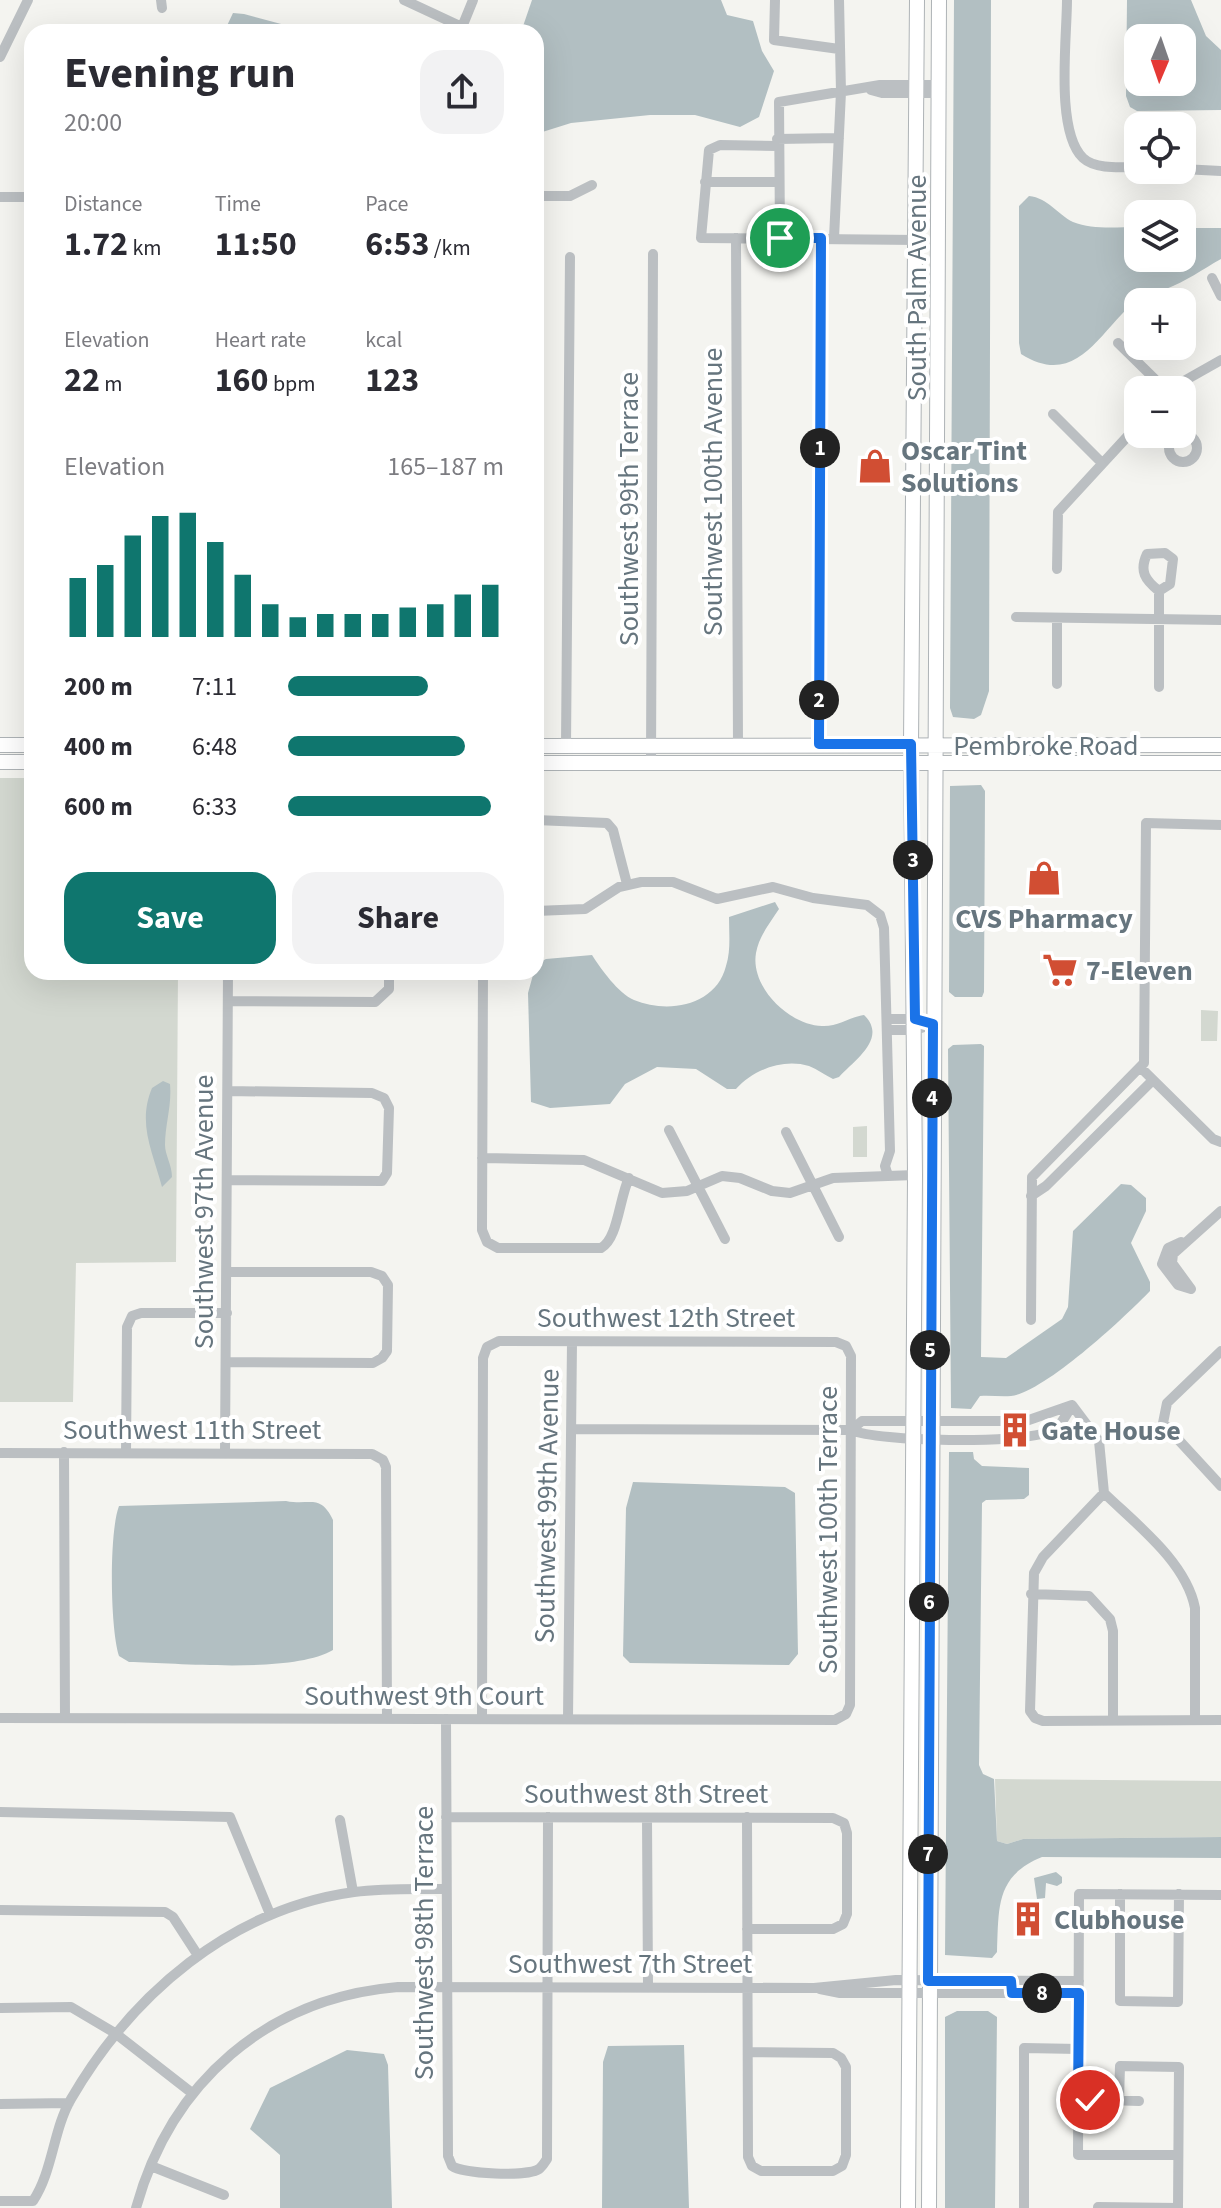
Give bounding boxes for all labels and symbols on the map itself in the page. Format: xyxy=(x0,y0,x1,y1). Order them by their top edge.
north arrow xyxy=(1124,24,1196,96)
street label: South Palm Avenue xyxy=(897,175,937,401)
pin xyxy=(746,204,814,272)
street label: Southwest 100th Avenue xyxy=(693,348,733,636)
street label: Southwest 99th Terrace xyxy=(609,372,649,646)
pin: 1 xyxy=(800,428,840,468)
place label: Oscar Tint Solutions xyxy=(901,431,1027,503)
shop icon: Oscar Tint Solutions xyxy=(856,447,894,485)
pin: 2 xyxy=(799,680,839,720)
street label: Pembroke Road xyxy=(953,726,1139,766)
pin: 3 xyxy=(893,840,933,880)
shop icon: CVS Pharmacy xyxy=(1025,859,1063,897)
place label: CVS Pharmacy xyxy=(955,899,1133,939)
supermarket icon: 7-Eleven xyxy=(1041,951,1079,989)
place label: 7-Eleven xyxy=(1086,951,1193,991)
street label: Southwest 97th Avenue xyxy=(184,1075,224,1349)
pin: 4 xyxy=(912,1078,952,1118)
street label: Southwest 12th Street xyxy=(537,1298,796,1338)
pin: 5 xyxy=(910,1330,950,1370)
street label: Southwest 99th Avenue xyxy=(525,1368,569,1644)
street label: Southwest 100th Terrace xyxy=(808,1386,848,1674)
street label: Southwest 11th Street xyxy=(63,1410,322,1450)
building icon: Gate House xyxy=(996,1411,1034,1449)
place label: Gate House xyxy=(1041,1411,1181,1451)
pin: 6 xyxy=(909,1582,949,1622)
street label: Southwest 9th Court xyxy=(304,1676,545,1716)
street label: Southwest 8th Street xyxy=(524,1774,769,1814)
street label: Southwest 98th Terrace xyxy=(404,1806,444,2080)
pin: 7 xyxy=(908,1834,948,1874)
building icon: Clubhouse xyxy=(1009,1900,1047,1938)
place label: Clubhouse xyxy=(1054,1900,1185,1940)
street label: Southwest 7th Street xyxy=(508,1944,753,1984)
pin: 8 xyxy=(1022,1973,1062,2013)
pin xyxy=(1056,2066,1124,2134)

